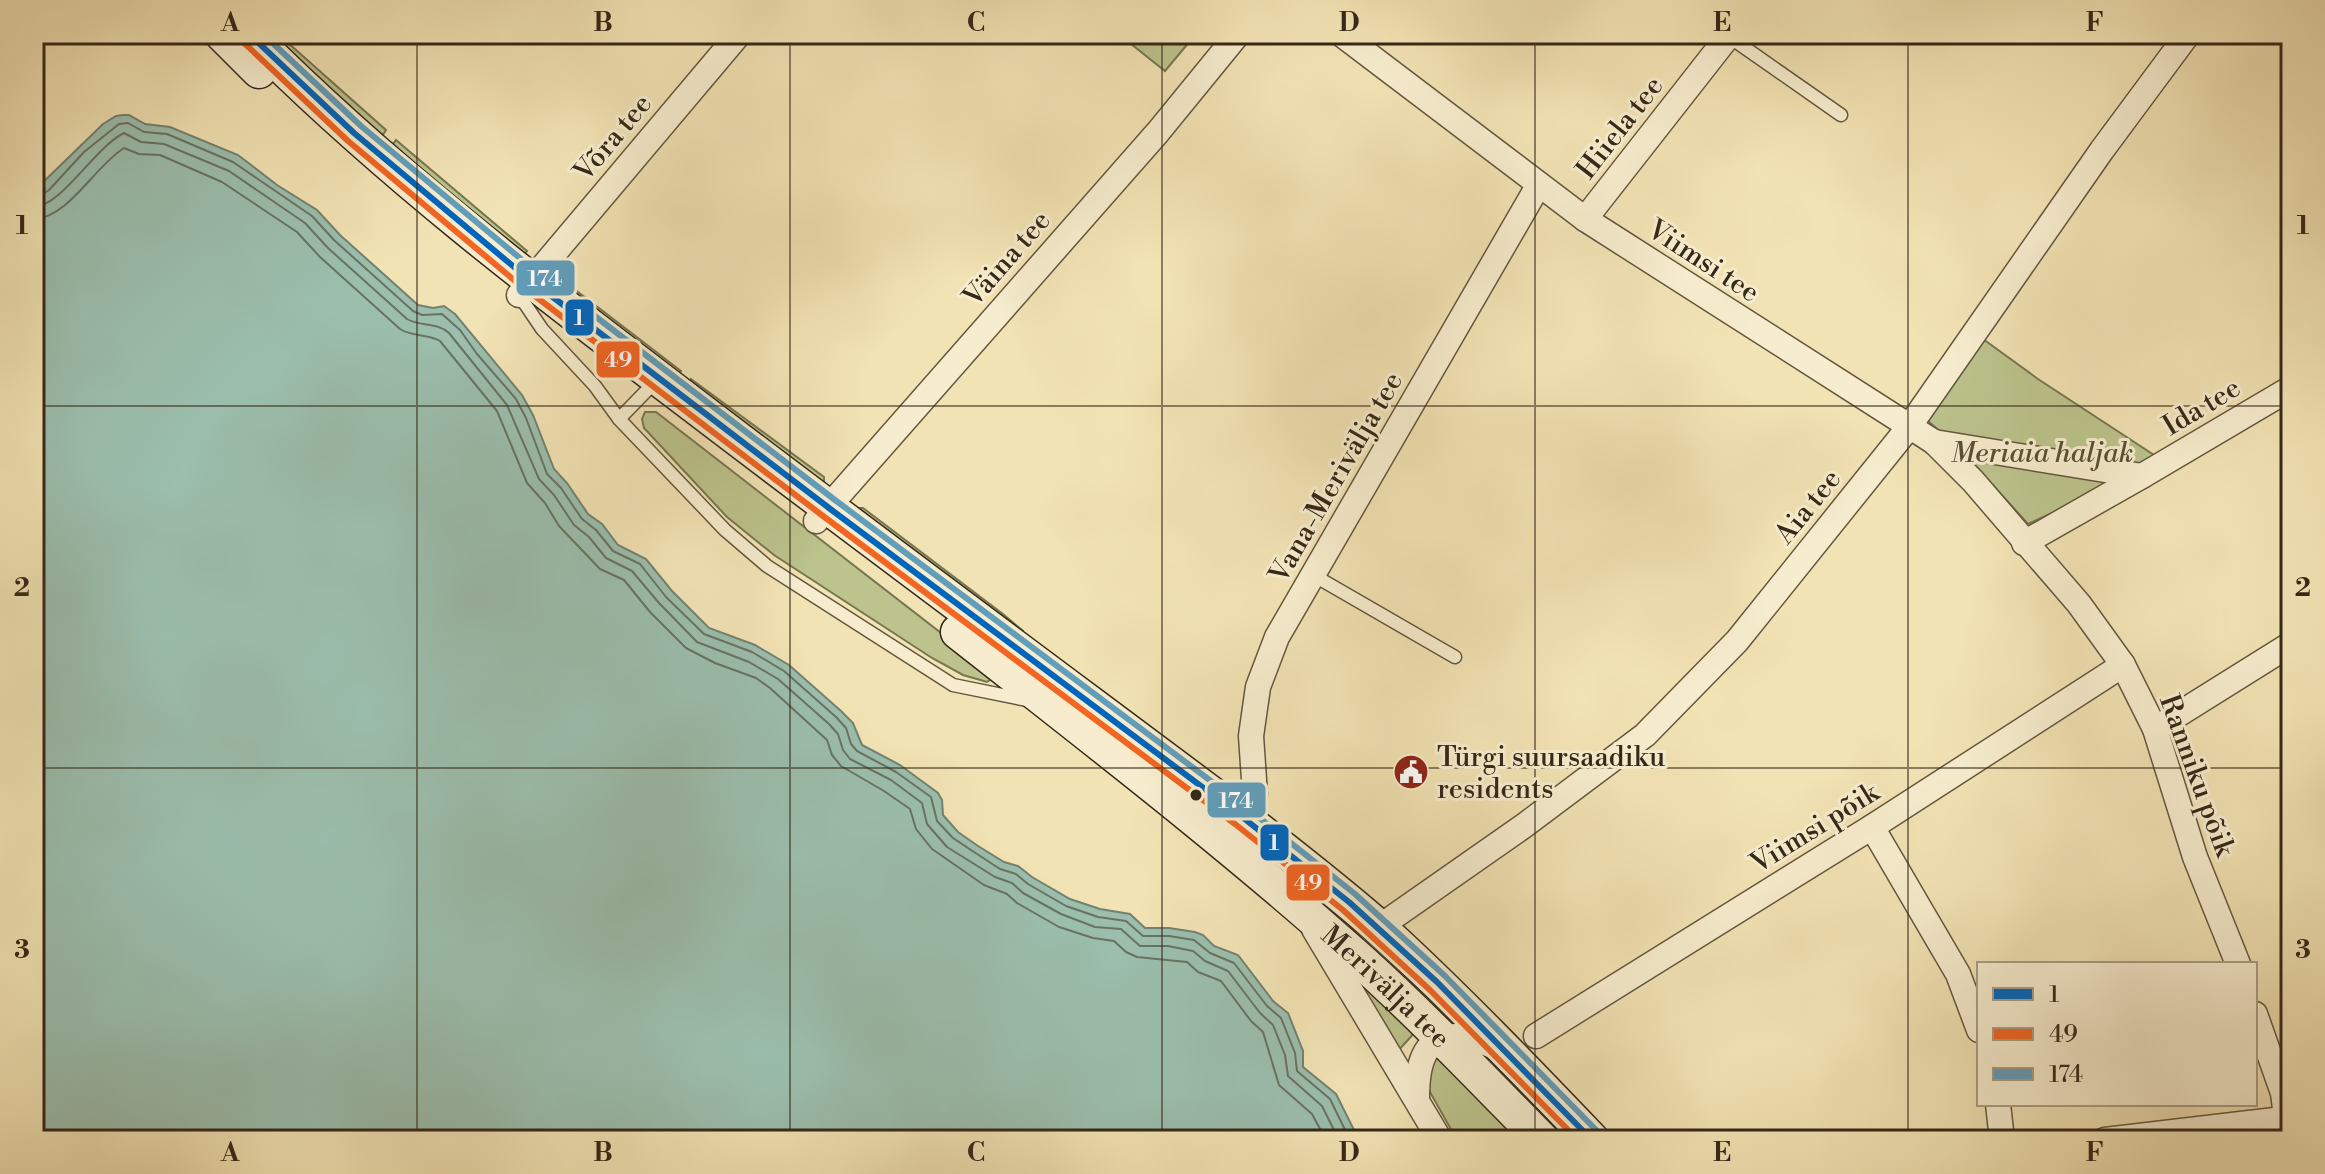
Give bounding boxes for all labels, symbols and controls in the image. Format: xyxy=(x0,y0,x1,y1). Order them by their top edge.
text: A xyxy=(220,7,240,39)
text: B xyxy=(593,7,613,39)
text: C xyxy=(967,7,985,39)
text: D xyxy=(1339,7,1359,39)
text: E xyxy=(1713,7,1731,39)
text: F xyxy=(2086,7,2104,39)
street label: Hiiela tee xyxy=(1569,69,1671,186)
street label: Võra tee xyxy=(566,87,660,189)
street label: Väina tee xyxy=(955,204,1058,315)
text: 1 xyxy=(16,210,29,242)
text: 1 xyxy=(2297,210,2310,242)
street label: Viimsi tee xyxy=(1640,212,1766,310)
line badge: 174 xyxy=(515,259,576,297)
text: 174 xyxy=(527,266,563,293)
line badge: 1 xyxy=(564,298,595,337)
text: 1 xyxy=(574,305,585,332)
line badge: 49 xyxy=(595,340,641,379)
text: 49 xyxy=(604,347,632,374)
street label: Vana-Merivälja tee xyxy=(1261,366,1411,590)
street label: Ida tee xyxy=(2157,371,2247,444)
park label: Meriaia haljak xyxy=(1951,436,2133,471)
street label: Aia tee xyxy=(1767,462,1849,552)
text: 2 xyxy=(14,572,30,604)
text: 2 xyxy=(2295,572,2311,604)
street label: Ranniku põik xyxy=(2151,690,2243,863)
place label: Türgi suursaadiku residents xyxy=(1437,740,1665,807)
public building icon: Türgi suursaadiku residents xyxy=(1392,753,1430,791)
street label: Viimsi põik xyxy=(1743,774,1887,882)
line badge: 174 xyxy=(1206,781,1267,819)
unlabelled marker xyxy=(1188,787,1204,803)
text: 174 xyxy=(1218,788,1254,815)
line badge: 1 xyxy=(1259,823,1290,862)
text: 1 xyxy=(1269,830,1280,857)
line badge: 49 xyxy=(1285,863,1331,902)
text: 49 xyxy=(1294,870,1322,897)
street label: Merivälja tee xyxy=(1314,918,1457,1056)
text: 3 xyxy=(14,934,30,966)
text: 3 xyxy=(2295,934,2311,966)
legend xyxy=(1977,962,2257,1106)
text: 1 xyxy=(2049,980,2060,1010)
text: 49 xyxy=(2049,1020,2078,1050)
text: 174 xyxy=(2049,1060,2083,1090)
text: A xyxy=(220,1137,240,1169)
text: B xyxy=(593,1137,613,1169)
text: C xyxy=(967,1137,985,1169)
text: D xyxy=(1339,1137,1359,1169)
text: E xyxy=(1713,1137,1731,1169)
text: F xyxy=(2086,1137,2104,1169)

